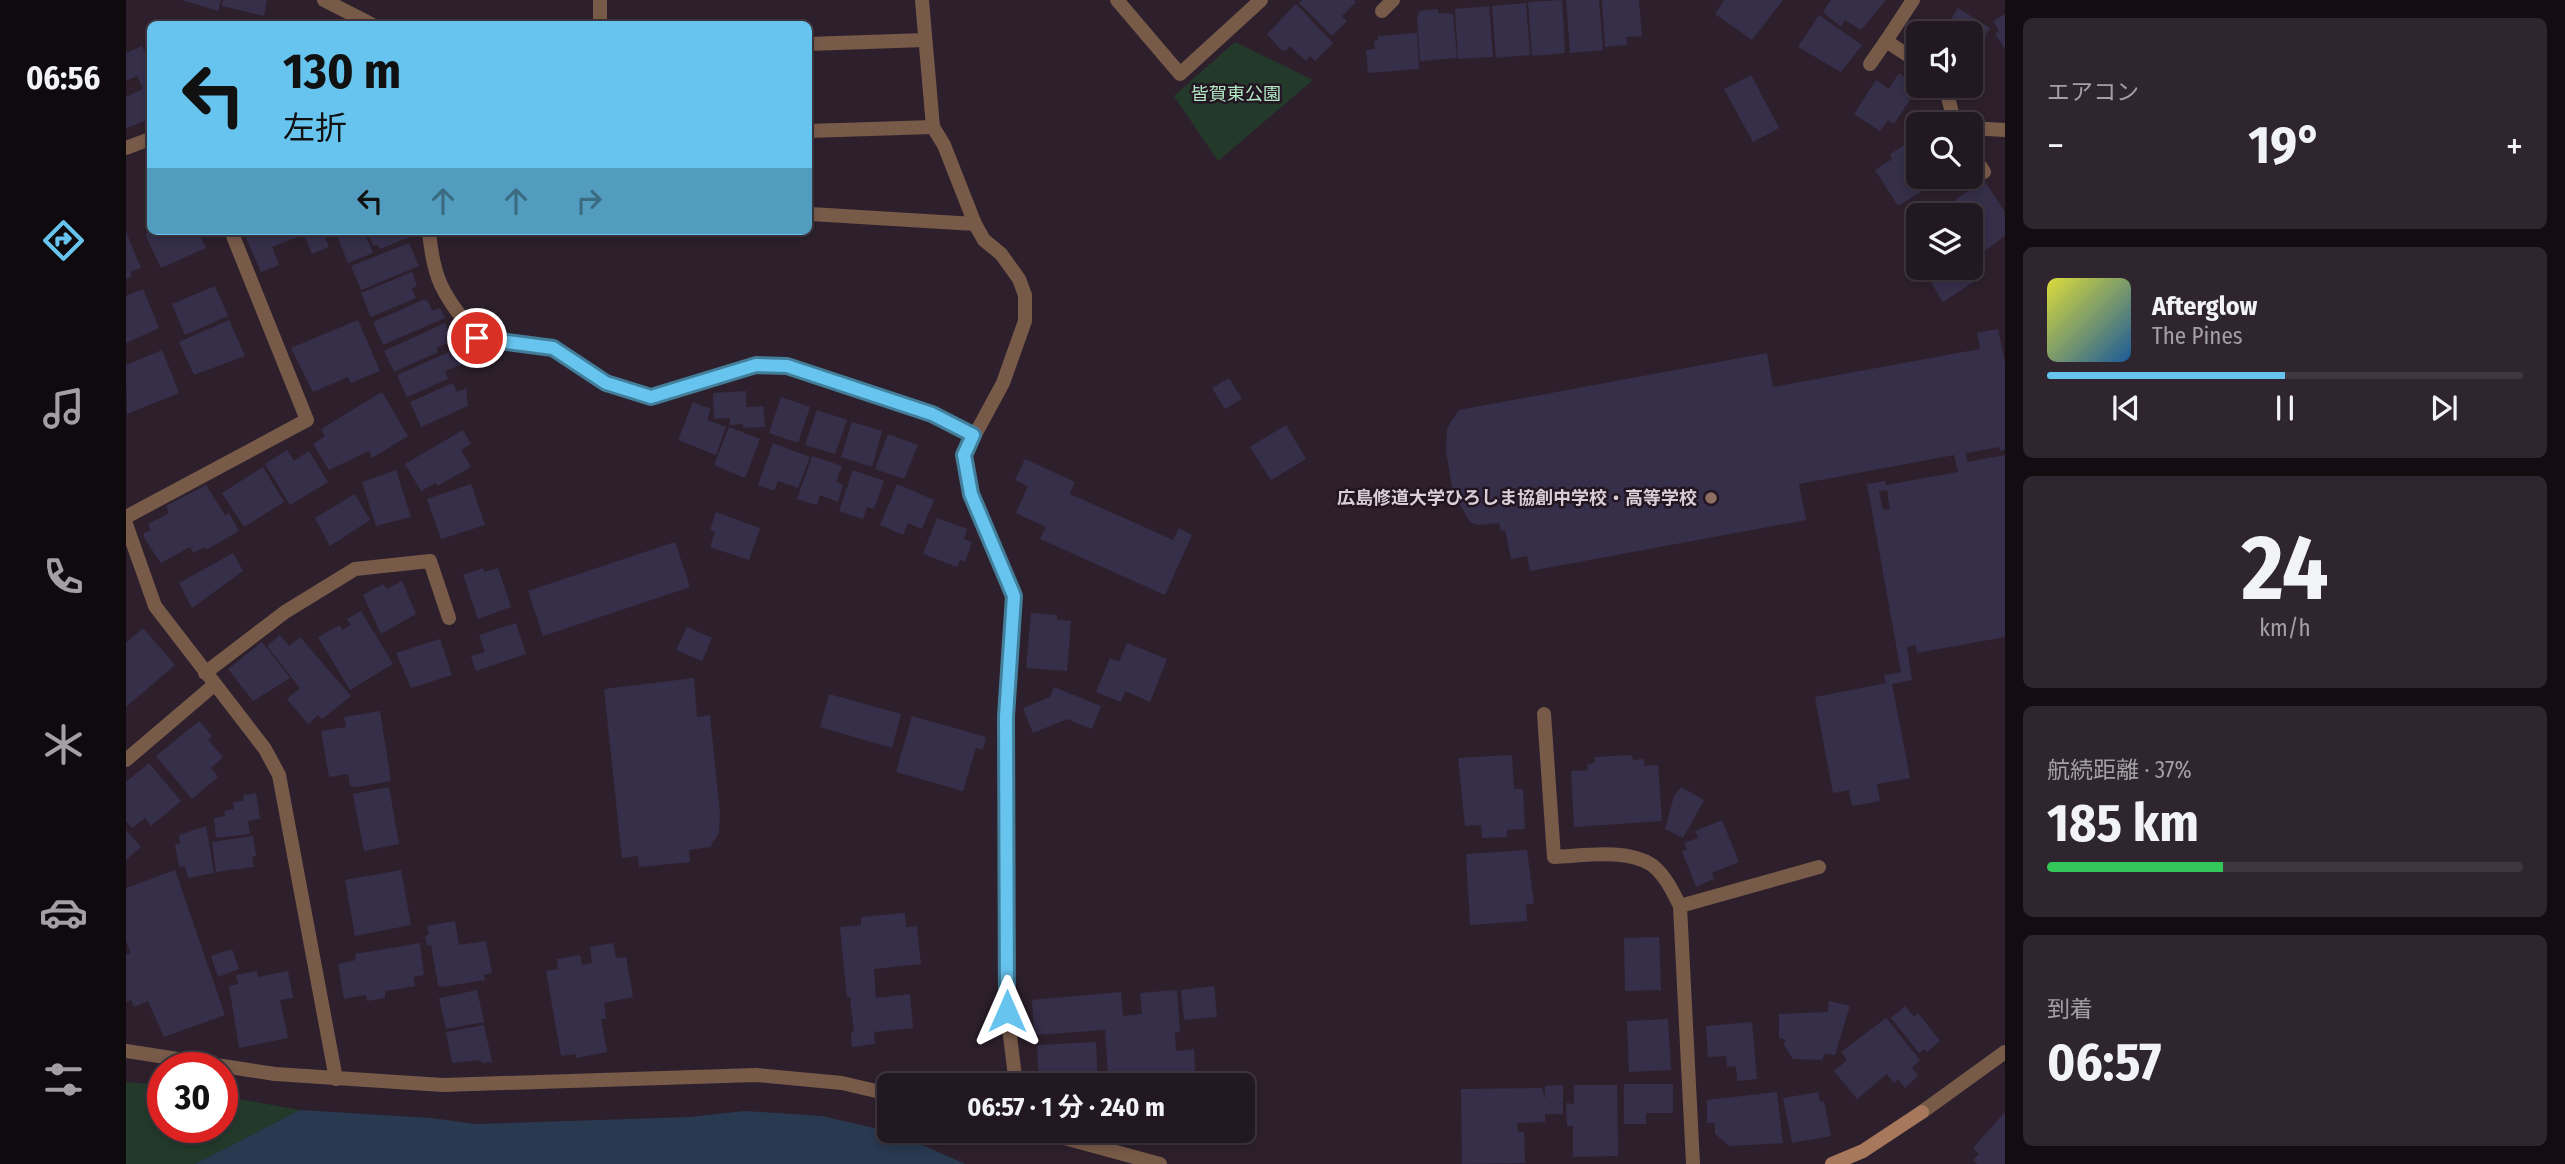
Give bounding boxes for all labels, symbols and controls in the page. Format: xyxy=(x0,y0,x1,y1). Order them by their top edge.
map controls xyxy=(1906,21,1983,280)
button: sound xyxy=(1906,21,1983,98)
text: 130 m xyxy=(283,42,401,101)
icon: left xyxy=(168,49,259,140)
text: 06:56 xyxy=(26,59,100,97)
text: エアコン xyxy=(2047,78,2139,106)
park label: 皆賀東公園 xyxy=(1191,83,1281,105)
text: 左折 xyxy=(283,109,347,147)
button: search xyxy=(1906,112,1983,189)
text: 19° xyxy=(2248,114,2322,177)
text: − xyxy=(2047,123,2064,169)
text: + xyxy=(2506,123,2523,169)
icon: left xyxy=(351,182,389,220)
icon: ahead xyxy=(424,182,462,220)
icon: ahead xyxy=(497,182,535,220)
icon: right xyxy=(570,182,608,220)
button: layers xyxy=(1906,203,1983,280)
icon: directions xyxy=(39,216,88,265)
text: Afterglow xyxy=(2152,291,2257,322)
pin xyxy=(447,308,507,368)
icon: arrive xyxy=(458,319,496,357)
text: The Pines xyxy=(2152,322,2243,350)
icon: music xyxy=(39,384,88,433)
icon: previous xyxy=(2107,389,2145,427)
icon: pause xyxy=(2266,389,2304,427)
icon: next xyxy=(2425,389,2463,427)
place label: 広島修道大学ひろしま協創中学校・高等学校 xyxy=(1337,487,1697,509)
marker: 広島修道大学ひろしま協創中学校・高等学校 xyxy=(1703,490,1719,506)
text: 24 xyxy=(2241,514,2329,623)
icon: phone xyxy=(39,552,88,601)
text: km/h xyxy=(2259,614,2311,642)
icon: climate xyxy=(39,720,88,769)
text: 航続距離 · 37% xyxy=(2047,756,2192,784)
text: 185 km xyxy=(2047,792,2199,855)
icon: car xyxy=(39,888,88,937)
position arrow xyxy=(970,974,1044,1048)
text: 到着 xyxy=(2047,995,2093,1023)
text: 06:57 xyxy=(2047,1031,2161,1094)
speed limit sign: 30 xyxy=(147,1052,238,1143)
icon: filters xyxy=(39,1055,88,1104)
text: 06:57 · 1 分 · 240 m xyxy=(967,1092,1165,1123)

